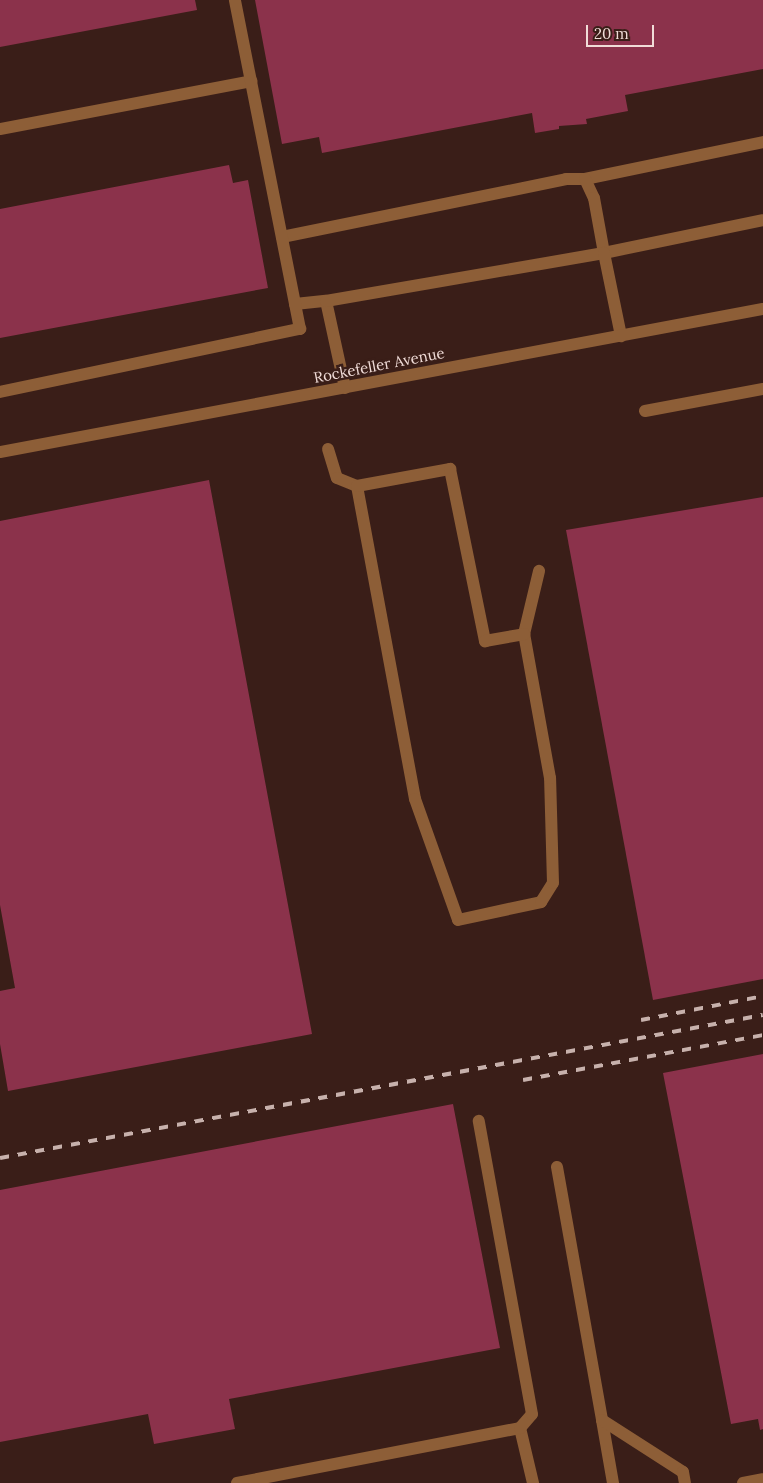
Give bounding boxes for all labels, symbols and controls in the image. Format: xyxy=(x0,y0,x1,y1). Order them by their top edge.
scale bar xyxy=(588,15,656,47)
text: 20 m xyxy=(594,24,629,43)
street label: Rockefeller Avenue xyxy=(312,343,446,387)

